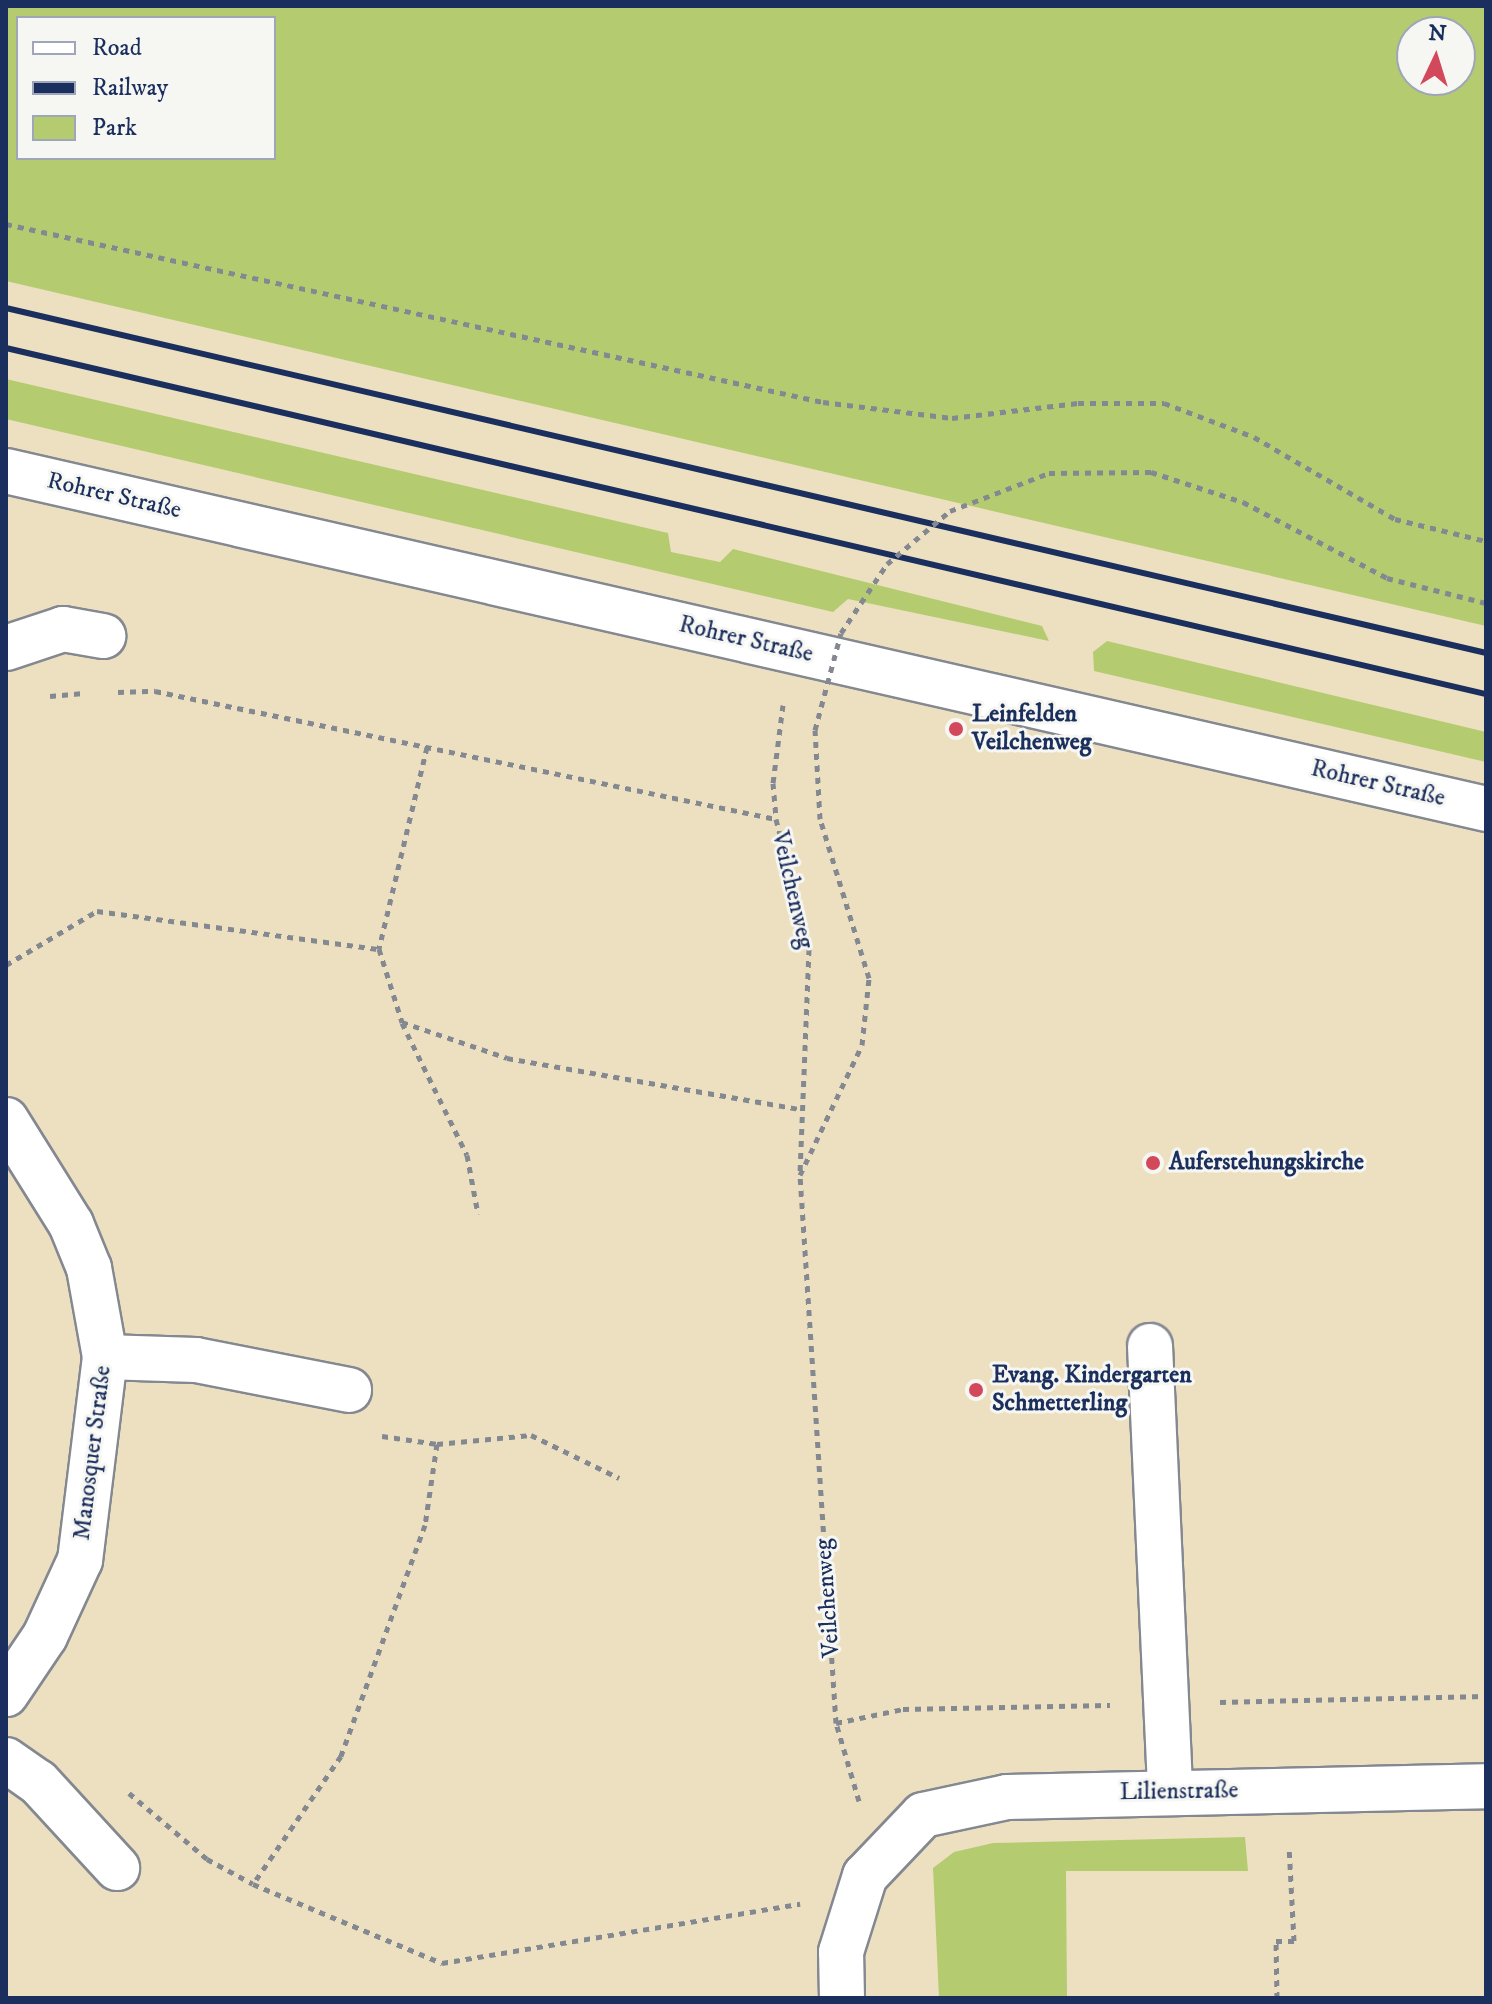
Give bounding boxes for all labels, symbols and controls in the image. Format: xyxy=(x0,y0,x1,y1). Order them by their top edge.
legend xyxy=(16,16,276,160)
north arrow xyxy=(1396,16,1476,96)
text: N xyxy=(1428,19,1448,48)
text: Road xyxy=(92,33,142,63)
text: Railway xyxy=(92,73,168,103)
text: Park xyxy=(92,113,137,143)
street label: Rohrer Straße xyxy=(44,467,184,525)
street label: Rohrer Straße xyxy=(676,611,816,669)
place label: Leinfelden Veilchenweg xyxy=(972,701,1091,757)
marker: Leinfelden Veilchenweg xyxy=(947,720,965,738)
street label: Rohrer Straße xyxy=(1308,755,1448,813)
street label: Veilchenweg xyxy=(765,829,819,951)
place label: Auferstehungskirche xyxy=(1169,1149,1364,1177)
marker: Auferstehungskirche xyxy=(1144,1154,1162,1172)
place label: Evang. Kindergarten Schmetterling xyxy=(992,1362,1192,1418)
street label: Manosquer Straße xyxy=(68,1364,118,1542)
marker: Evang. Kindergarten Schmetterling xyxy=(967,1381,985,1399)
street label: Veilchenweg xyxy=(809,1537,847,1659)
street label: Lilienstraße xyxy=(1119,1777,1239,1807)

